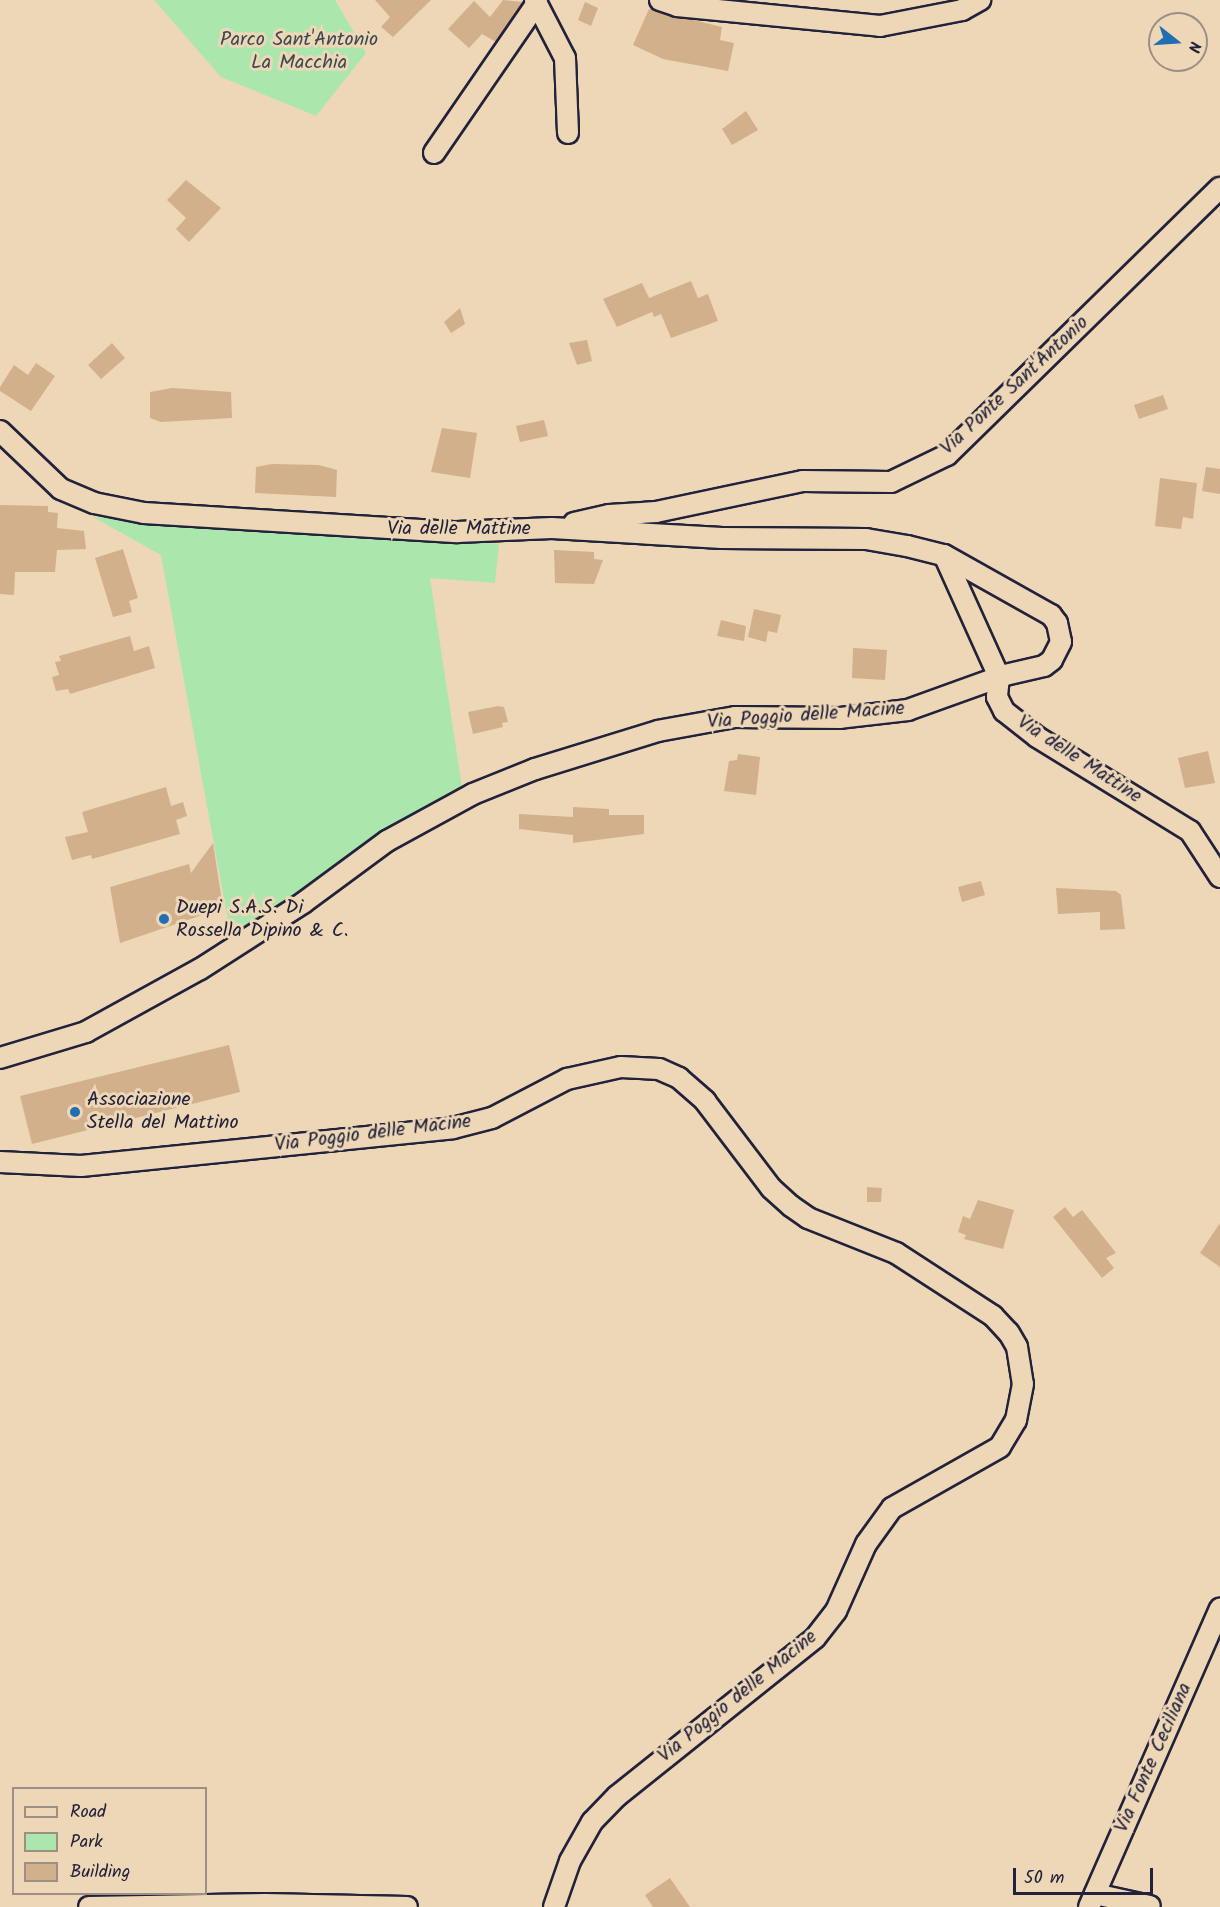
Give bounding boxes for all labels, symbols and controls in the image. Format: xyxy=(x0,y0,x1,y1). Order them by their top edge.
north arrow xyxy=(1148,12,1208,72)
park label: Parco Sant'Antonio La Macchia xyxy=(220,29,378,76)
text: N xyxy=(1180,38,1207,55)
street label: Via Ponte Sant'Antonio xyxy=(936,311,1094,461)
street label: Via delle Mattine xyxy=(387,517,531,541)
street label: Via Poggio delle Macine xyxy=(706,697,906,735)
street label: Via delle Mattine xyxy=(1012,711,1146,809)
place label: Duepi S.A.S. Di Rossella Dipino & C. xyxy=(176,896,349,943)
marker: Duepi S.A.S. Di Rossella Dipino & C. xyxy=(157,912,171,926)
place label: Associazione Stella del Mattino xyxy=(87,1088,239,1135)
marker: Associazione Stella del Mattino xyxy=(68,1105,82,1119)
street label: Via Poggio delle Macine xyxy=(273,1110,473,1158)
street label: Via Poggio delle Macine xyxy=(654,1625,822,1769)
street label: Via Fonte Ceciliana xyxy=(1110,1679,1198,1837)
legend xyxy=(12,1787,207,1895)
text: Road xyxy=(70,1798,106,1827)
text: Park xyxy=(70,1828,103,1857)
scale bar xyxy=(1016,1856,1156,1894)
text: Building xyxy=(70,1858,130,1887)
text: 50 m xyxy=(1024,1864,1064,1893)

